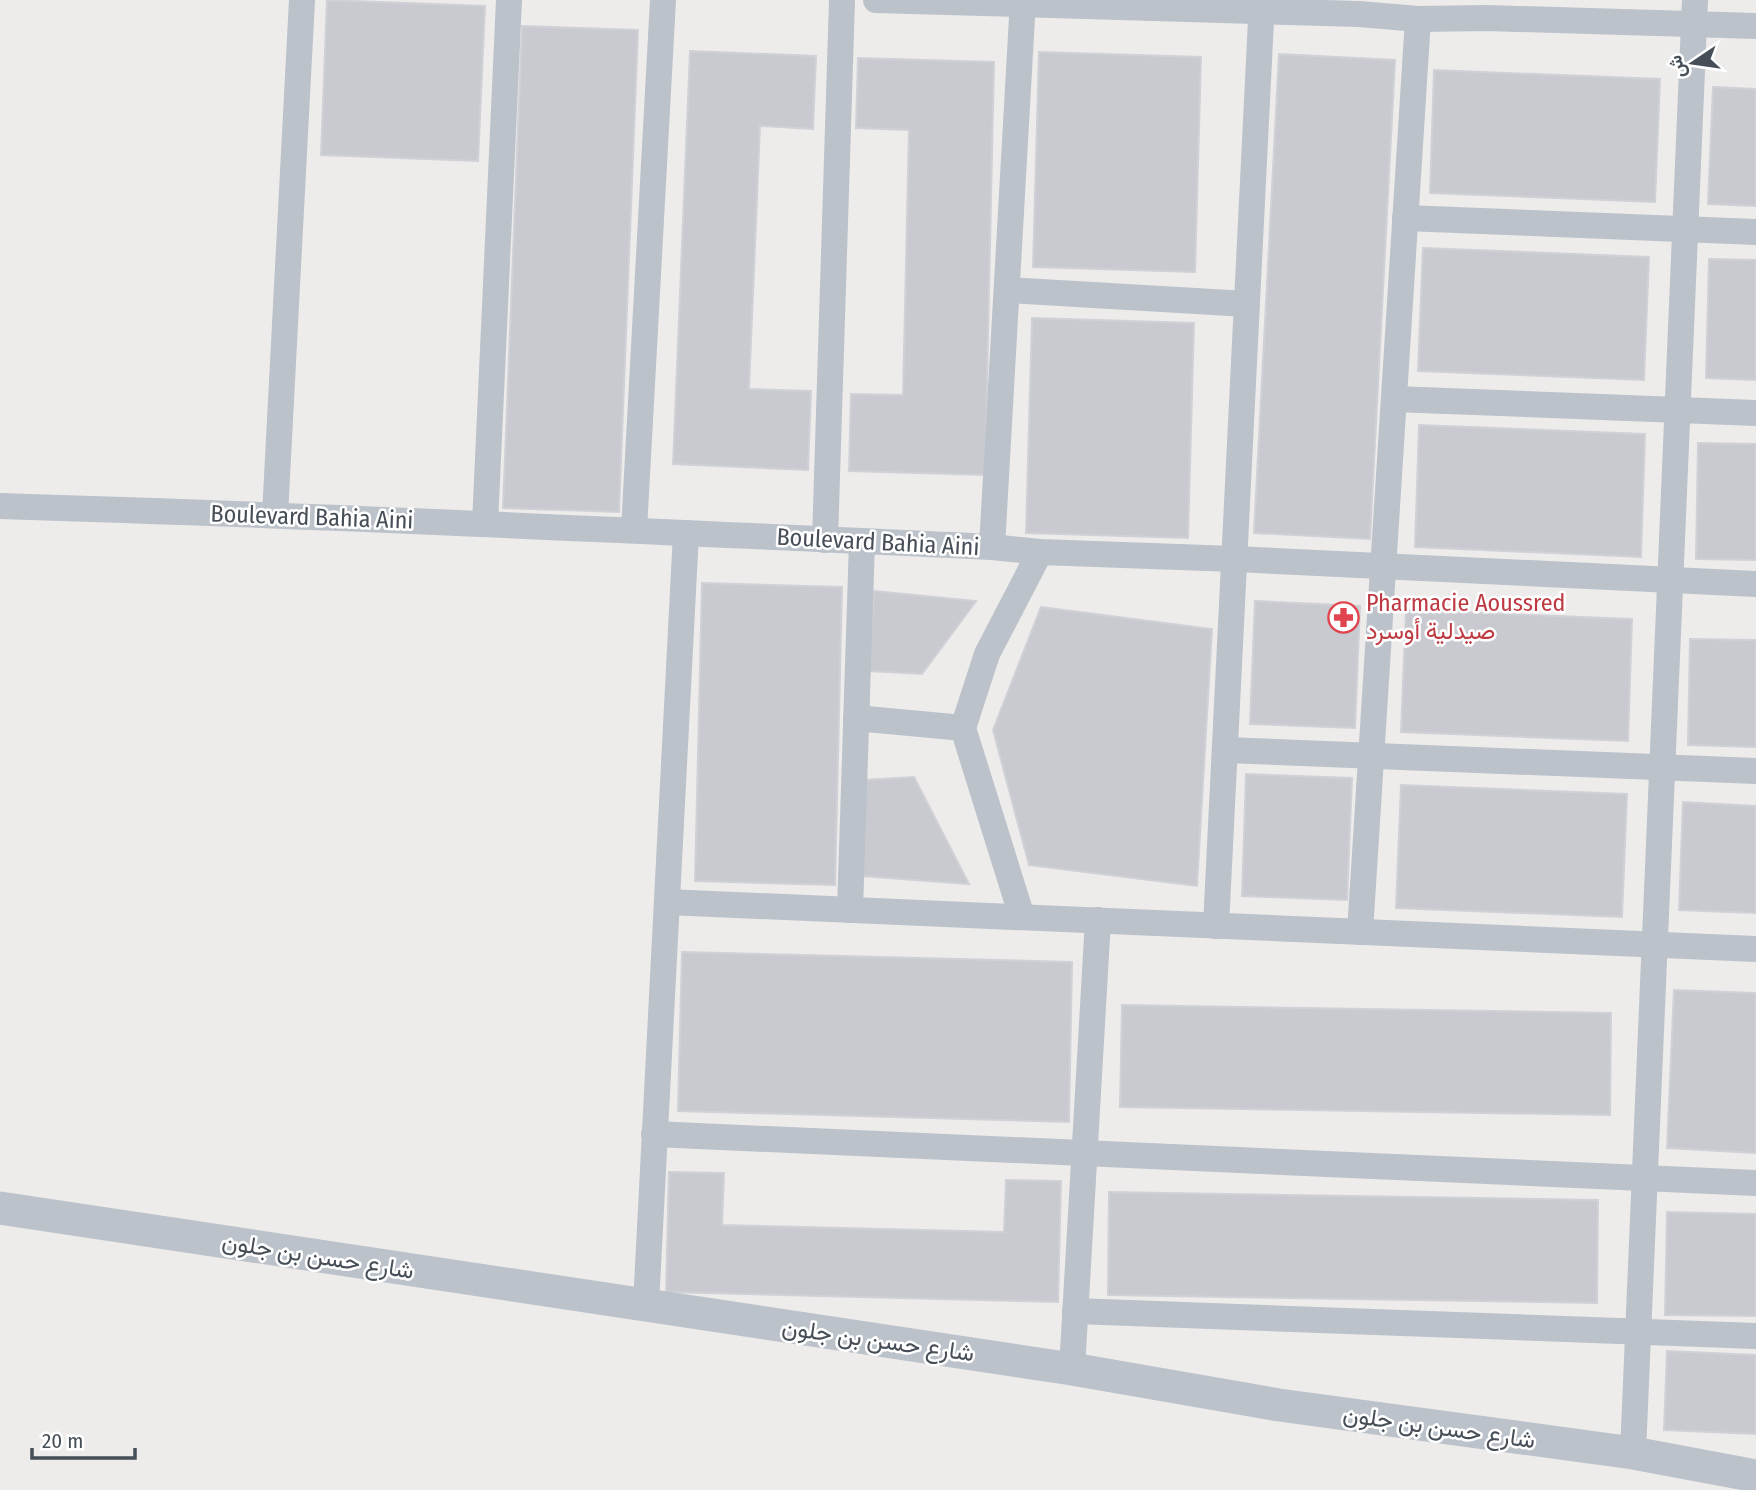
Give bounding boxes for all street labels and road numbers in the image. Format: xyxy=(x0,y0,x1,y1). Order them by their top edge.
street label: Boulevard Bahia Aini xyxy=(210,499,414,535)
street label: Boulevard Bahia Aini xyxy=(776,523,980,561)
street label: شارع حسن بن جلون xyxy=(220,1227,416,1287)
street label: شارع حسن بن جلون xyxy=(780,1313,976,1369)
street label: شارع حسن بن جلون xyxy=(1341,1400,1537,1456)

